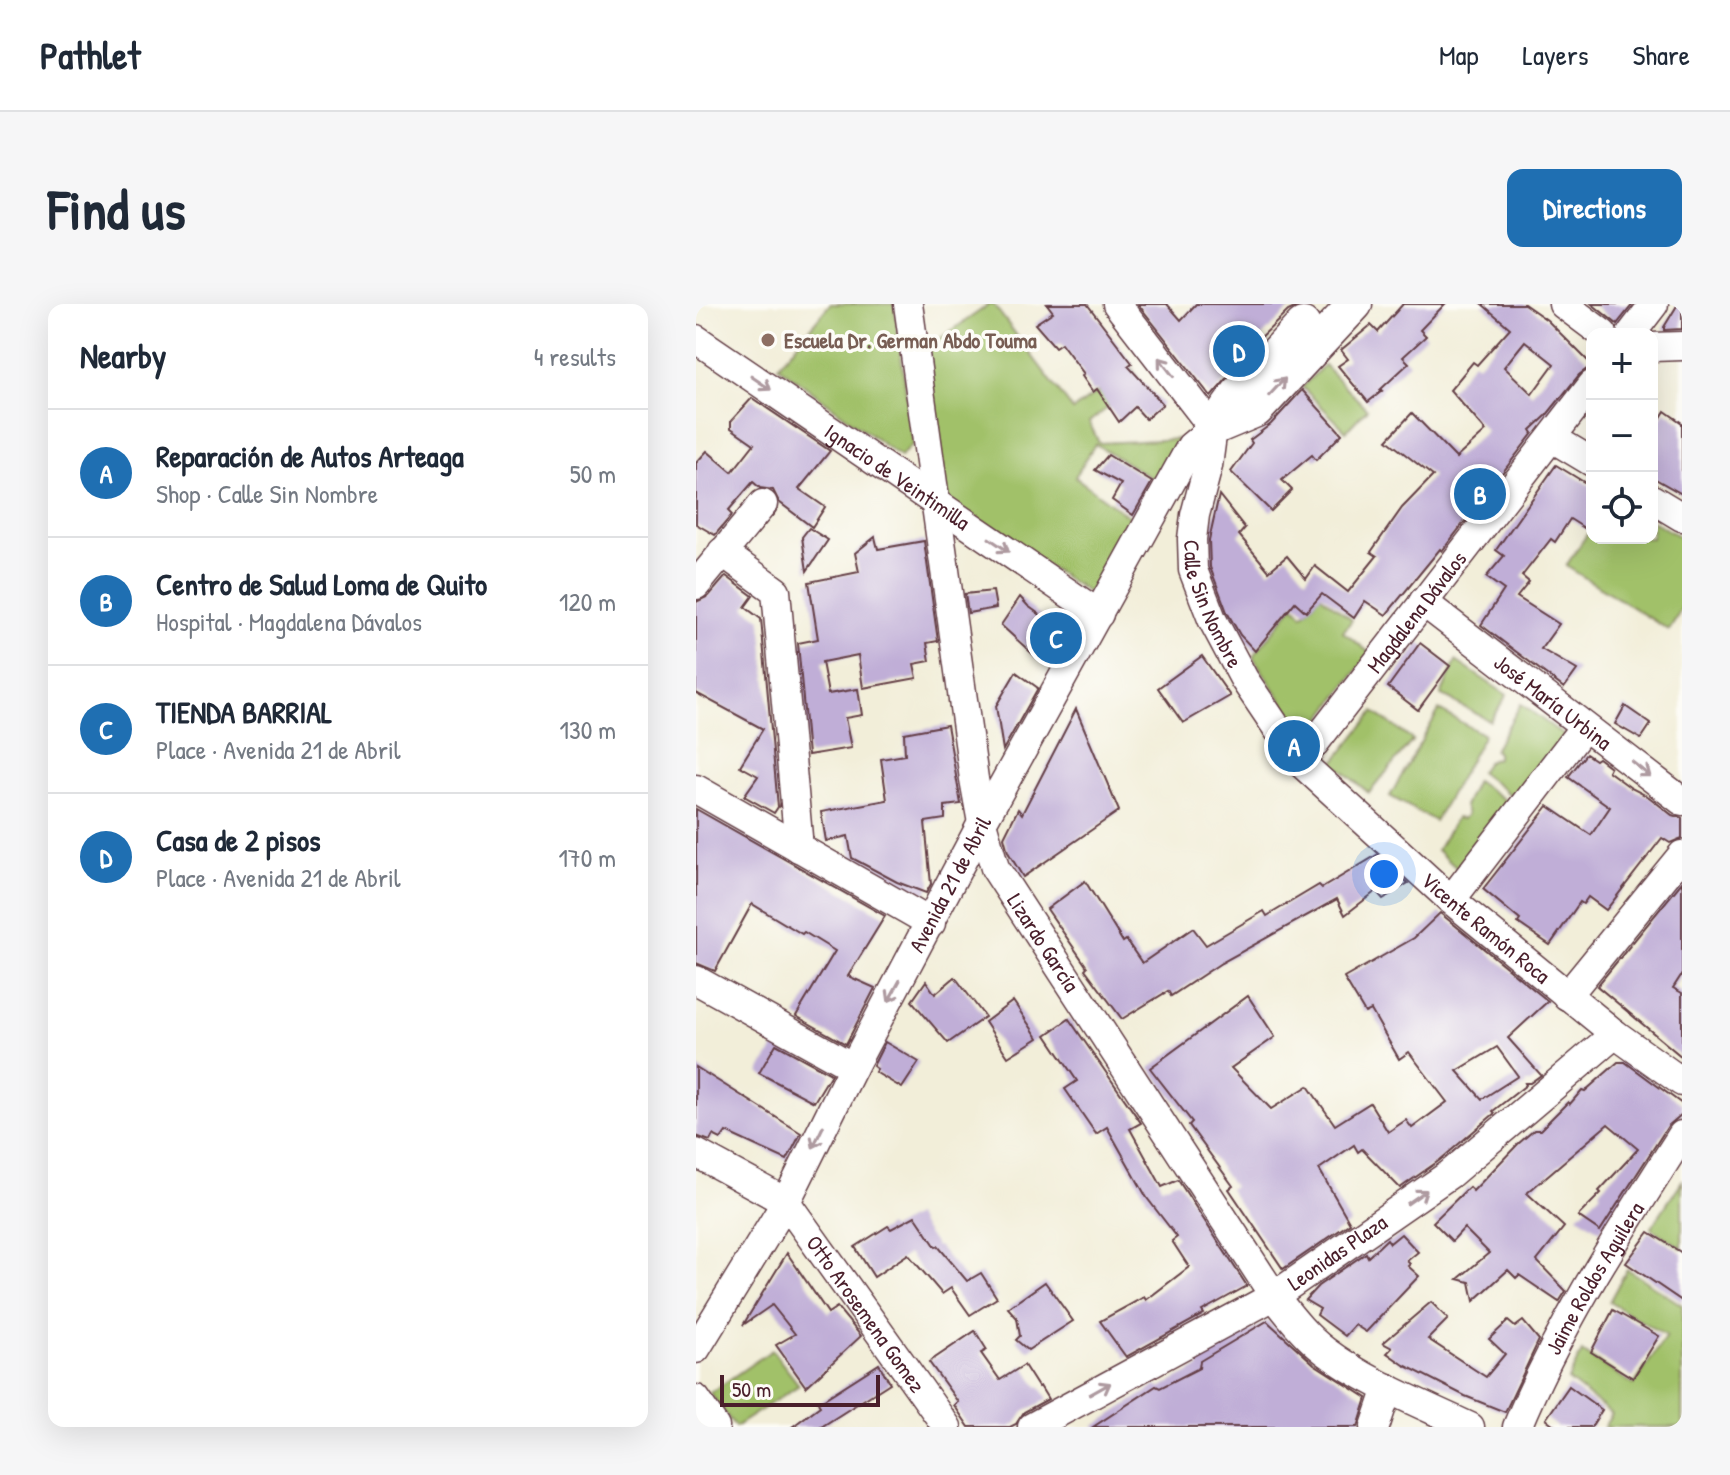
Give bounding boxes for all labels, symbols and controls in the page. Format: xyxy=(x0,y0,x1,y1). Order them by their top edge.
text: Pathlet xyxy=(40,29,141,81)
text: Map xyxy=(1439,36,1479,74)
text: Layers xyxy=(1523,36,1588,74)
text: Share xyxy=(1632,36,1690,74)
button: Directions xyxy=(1507,169,1682,247)
text: Find us xyxy=(48,171,186,246)
pin: D xyxy=(1213,321,1265,381)
place label: Escuela Dr. German Abdo Touma xyxy=(784,325,1037,355)
map controls xyxy=(1586,328,1658,544)
button: + xyxy=(1586,328,1658,400)
marker: Escuela Dr. German Abdo Touma xyxy=(759,331,777,349)
text: Nearby xyxy=(80,333,166,379)
text: 4 results xyxy=(534,339,616,374)
one-way arrow xyxy=(1157,357,1174,378)
one-way arrow xyxy=(749,375,771,391)
one-way arrow xyxy=(1268,377,1287,397)
button: − xyxy=(1586,400,1658,472)
street label: Ignacio de Veintimilla xyxy=(819,416,977,537)
text: Reparación de Autos Arteaga xyxy=(156,436,464,476)
text: A xyxy=(100,456,112,491)
text: 50 m xyxy=(570,456,616,491)
pin: B xyxy=(1454,464,1506,524)
button: locate xyxy=(1586,472,1658,544)
text: Shop · Calle Sin Nombre xyxy=(156,476,378,511)
one-way arrow xyxy=(987,537,1009,553)
street label: Calle Sin Nombre xyxy=(1177,539,1250,673)
street label: Magdalena Dávalos xyxy=(1360,545,1473,679)
text: Centro de Salud Loma de Quito xyxy=(156,564,487,604)
text: B xyxy=(99,584,113,619)
text: 120 m xyxy=(559,584,616,619)
text: Hospital · Magdalena Dávalos xyxy=(156,604,422,639)
pin: C xyxy=(1030,608,1082,668)
street label: José María Urbina xyxy=(1488,647,1619,757)
text: TIENDA BARRIAL xyxy=(156,692,332,732)
text: C xyxy=(99,712,113,747)
text: 130 m xyxy=(560,712,616,747)
pin: A xyxy=(1268,716,1320,776)
text: Place · Avenida 21 de Abril xyxy=(156,732,401,767)
one-way arrow xyxy=(1629,761,1651,778)
street label: Avenida 21 de Abril xyxy=(901,810,998,958)
text: Casa de 2 pisos xyxy=(156,820,321,860)
text: D xyxy=(100,840,112,875)
text: 170 m xyxy=(558,840,616,875)
your location xyxy=(1364,854,1404,894)
text: Place · Avenida 21 de Abril xyxy=(156,860,401,895)
street label: Vicente Ramón Roca xyxy=(1415,865,1557,990)
street label: Lizardo García xyxy=(1000,887,1087,998)
one-way arrow xyxy=(885,979,901,1003)
one-way arrow xyxy=(810,1124,826,1148)
one-way arrow xyxy=(1406,1189,1428,1205)
street label: Jaime Roldos Aguilera xyxy=(1538,1196,1651,1360)
street label: Leonidas Plaza xyxy=(1281,1207,1393,1297)
street label: Otto Arosemena Gomez xyxy=(800,1229,933,1398)
scale bar xyxy=(720,1371,880,1407)
text: 50 m xyxy=(732,1374,771,1404)
one-way arrow xyxy=(1088,1381,1111,1397)

